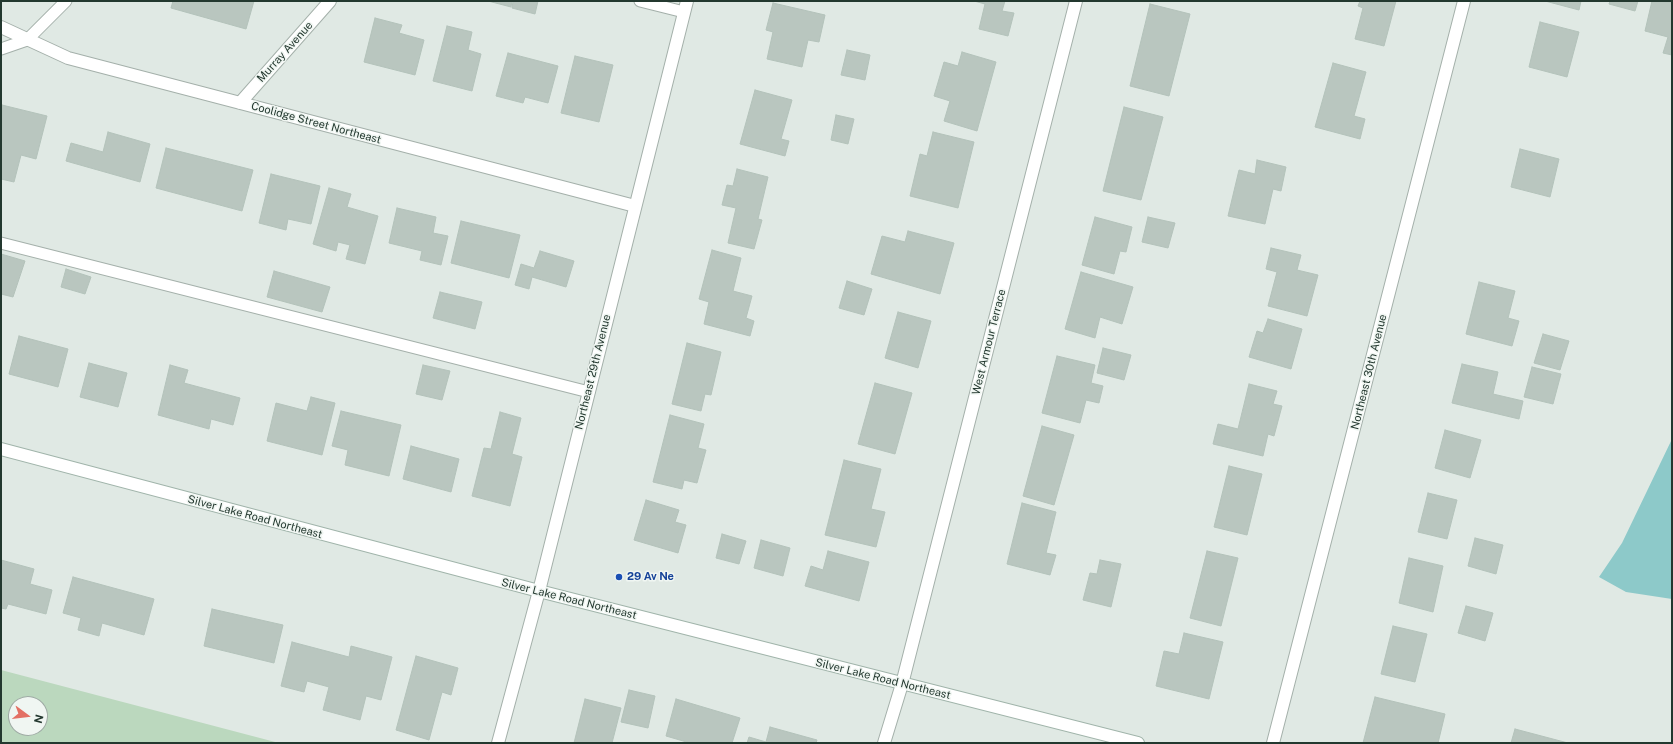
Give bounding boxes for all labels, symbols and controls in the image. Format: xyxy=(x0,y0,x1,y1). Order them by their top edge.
street label: Murray Avenue xyxy=(254,19,316,85)
street label: Coolidge Street Northeast xyxy=(250,99,382,147)
street label: West Armour Terrace xyxy=(969,288,1009,396)
street label: Northeast 29th Avenue xyxy=(572,313,614,431)
street label: Northeast 30th Avenue xyxy=(1348,313,1390,431)
street label: Silver Lake Road Northeast xyxy=(186,493,324,541)
place label: 29 Av Ne xyxy=(627,570,674,584)
marker: 29 Av Ne xyxy=(614,572,624,582)
street label: Silver Lake Road Northeast xyxy=(500,576,638,622)
street label: Silver Lake Road Northeast xyxy=(814,656,952,702)
north arrow xyxy=(8,696,48,736)
text: N xyxy=(32,713,46,725)

